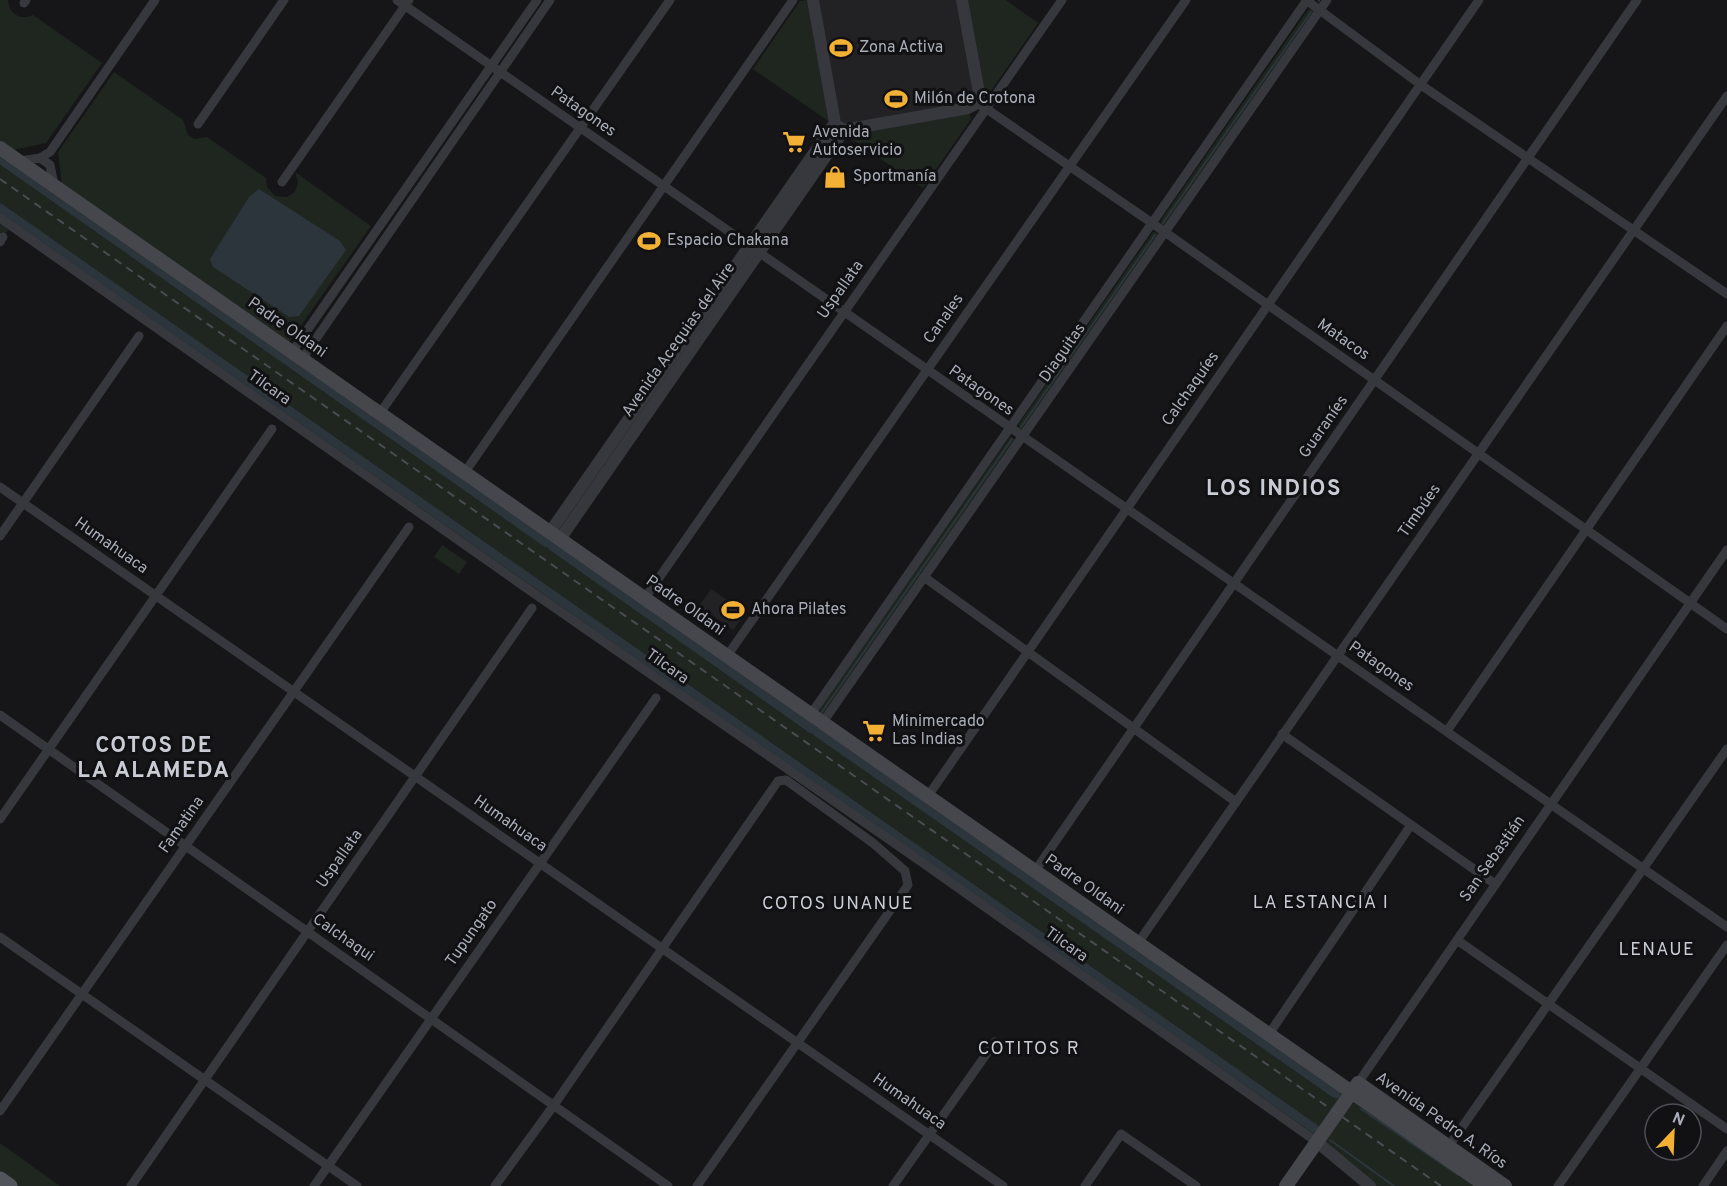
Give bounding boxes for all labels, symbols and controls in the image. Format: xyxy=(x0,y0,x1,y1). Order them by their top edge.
sports icon: Zona Activa xyxy=(828,35,854,61)
place label: Zona Activa xyxy=(859,38,943,58)
street label: Patagones xyxy=(546,82,620,142)
sports icon: Milón de Crotona xyxy=(883,86,909,112)
place label: Milón de Crotona xyxy=(914,89,1035,109)
place label: Avenida Autoservicio xyxy=(812,123,902,161)
supermarket icon: Avenida Autoservicio xyxy=(781,129,807,155)
shop icon: Sportmanía xyxy=(822,164,848,190)
place label: Sportmanía xyxy=(853,167,936,187)
sports icon: Espacio Chakana xyxy=(636,228,662,254)
place label: Espacio Chakana xyxy=(667,231,789,251)
street label: Uspallata xyxy=(814,257,868,323)
street label: Avenida Acequias del Aire xyxy=(618,259,740,421)
street label: Canales xyxy=(920,290,968,348)
street label: Padre Oldani xyxy=(244,293,330,363)
street label: Matacos xyxy=(1313,315,1373,365)
street label: Diaguitas xyxy=(1035,320,1091,386)
street label: Calchaquíes xyxy=(1158,348,1224,430)
street label: Patagones xyxy=(944,361,1018,421)
street label: Tilcara xyxy=(243,366,295,410)
street label: Guaraníes xyxy=(1295,392,1353,462)
district label: LOS INDIOS xyxy=(1206,476,1342,503)
street label: Timbúes xyxy=(1394,480,1446,542)
street label: Humahuaca xyxy=(70,513,152,579)
street label: Padre Oldani xyxy=(642,571,728,641)
sports icon: Ahora Pilates xyxy=(720,597,746,623)
place label: Ahora Pilates xyxy=(751,600,846,620)
street label: Patagones xyxy=(1344,637,1418,697)
street label: Tilcara xyxy=(641,645,693,689)
place label: Minimercado Las Indias xyxy=(892,712,985,750)
supermarket icon: Minimercado Las Indias xyxy=(861,718,887,744)
district label: COTOS DE LA ALAMEDA xyxy=(77,733,231,785)
street label: Humahuaca xyxy=(469,791,551,857)
street label: Famatina xyxy=(155,792,209,858)
street label: San Sebastián xyxy=(1456,812,1530,906)
street label: Uspallata xyxy=(313,826,367,892)
street label: Padre Oldani xyxy=(1041,850,1127,920)
district label: LA ESTANCIA I xyxy=(1253,892,1389,915)
district label: COTOS UNANUE xyxy=(762,893,914,916)
street label: Tupungato xyxy=(442,896,502,970)
street label: Calchaqui xyxy=(308,910,378,966)
street label: Tilcara xyxy=(1040,923,1092,967)
district label: LENAUE xyxy=(1619,939,1695,962)
district label: COTITOS R xyxy=(978,1038,1080,1061)
street label: Avenida Pedro A. Ríos xyxy=(1371,1068,1511,1174)
street label: Humahuaca xyxy=(868,1069,950,1135)
north arrow xyxy=(1643,1102,1703,1162)
text: N xyxy=(1669,1109,1687,1131)

